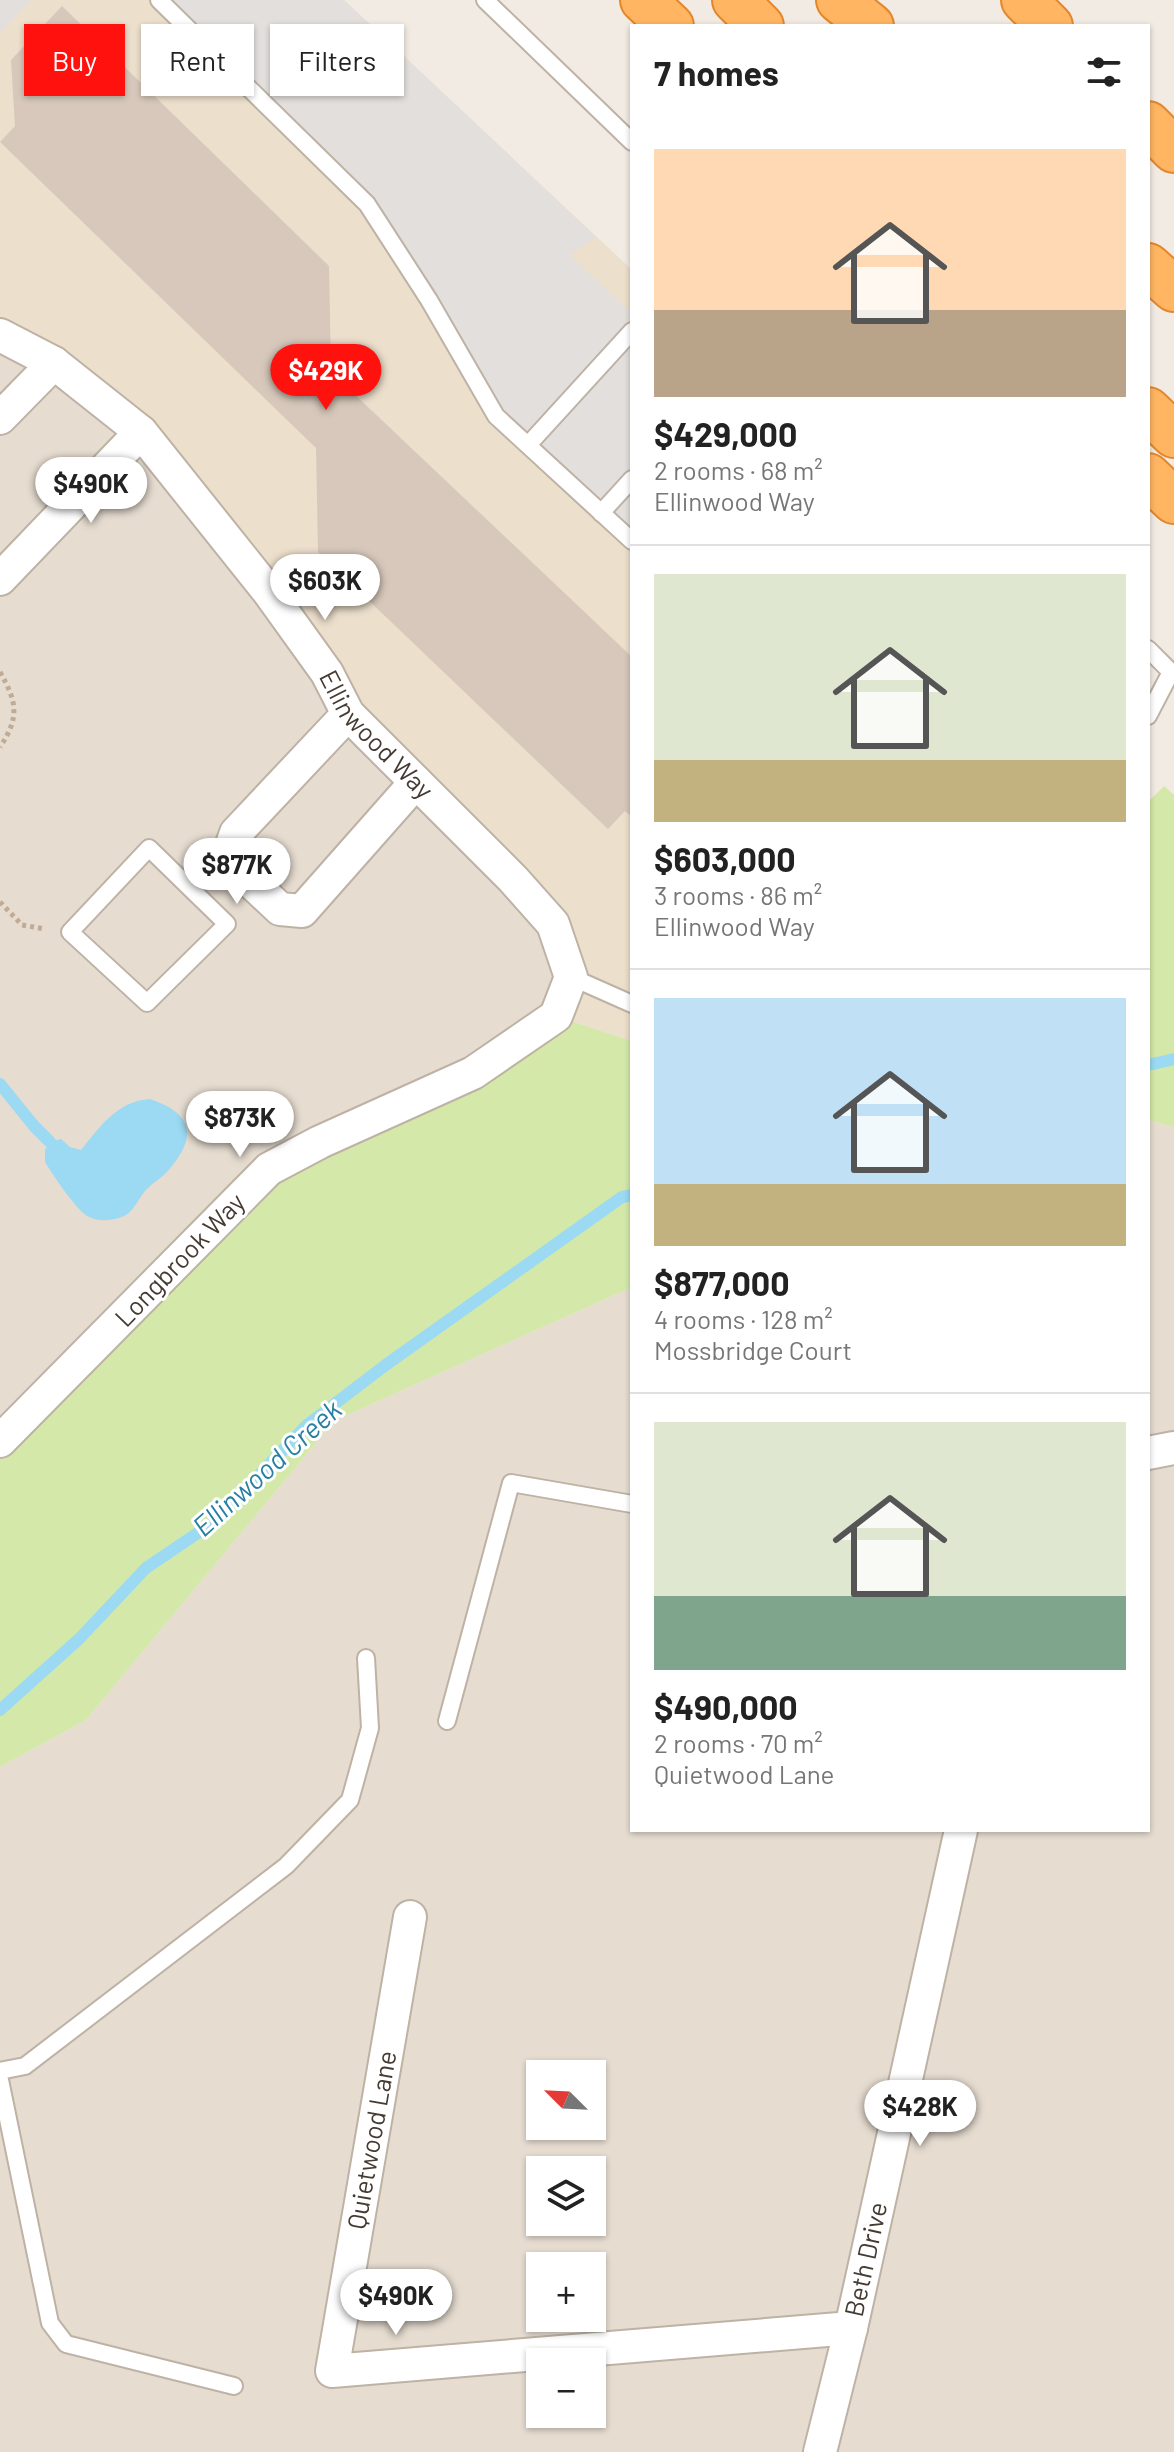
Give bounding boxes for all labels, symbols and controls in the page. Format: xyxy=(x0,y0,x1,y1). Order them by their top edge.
chip: Buy xyxy=(24,24,125,96)
chip: Rent xyxy=(141,24,254,96)
chip: Filters xyxy=(270,24,404,96)
icon: filters xyxy=(1082,50,1126,94)
text: 7 homes xyxy=(654,52,779,93)
icon: home xyxy=(818,201,962,345)
pin: $429K xyxy=(270,344,382,412)
text: $429K xyxy=(288,354,364,385)
text: $429,000 xyxy=(654,413,797,454)
text: 2 rooms · 68 m² xyxy=(654,454,823,485)
pin: $490K xyxy=(35,457,147,525)
text: $490K xyxy=(53,467,129,498)
text: Ellinwood Way xyxy=(654,485,815,516)
pin: $603K xyxy=(269,554,381,622)
text: $603K xyxy=(288,564,362,595)
icon: home xyxy=(818,626,962,770)
street label: Ellinwood Way xyxy=(314,664,441,805)
pin: $877K xyxy=(181,838,293,906)
text: $603,000 xyxy=(654,838,796,879)
text: $877K xyxy=(201,848,273,879)
text: 3 rooms · 86 m² xyxy=(654,879,822,910)
text: Ellinwood Way xyxy=(654,910,815,941)
icon: home xyxy=(818,1050,962,1194)
pin: $873K xyxy=(184,1091,296,1159)
text: $873K xyxy=(204,1101,276,1132)
street label: Longbrook Way xyxy=(107,1186,250,1332)
text: $877,000 xyxy=(654,1262,790,1303)
text: 4 rooms · 128 m² xyxy=(654,1303,833,1334)
text: Mossbridge Court xyxy=(654,1334,852,1365)
water label: Ellinwood Creek xyxy=(185,1391,348,1543)
icon: home xyxy=(818,1474,962,1618)
text: $490,000 xyxy=(654,1686,798,1727)
text: 2 rooms · 70 m² xyxy=(654,1727,823,1758)
text: Quietwood Lane xyxy=(654,1758,834,1789)
street label: Quietwood Lane xyxy=(340,2048,401,2231)
north arrow xyxy=(526,2060,606,2140)
map controls xyxy=(526,2060,606,2428)
pin: $428K xyxy=(864,2080,976,2148)
text: $428K xyxy=(882,2090,958,2121)
button: layers xyxy=(526,2156,606,2236)
street label: Beth Drive xyxy=(837,2199,892,2319)
button: + xyxy=(526,2252,606,2332)
pin: $490K xyxy=(340,2269,452,2337)
text: $490K xyxy=(358,2279,434,2310)
button: − xyxy=(526,2348,606,2428)

